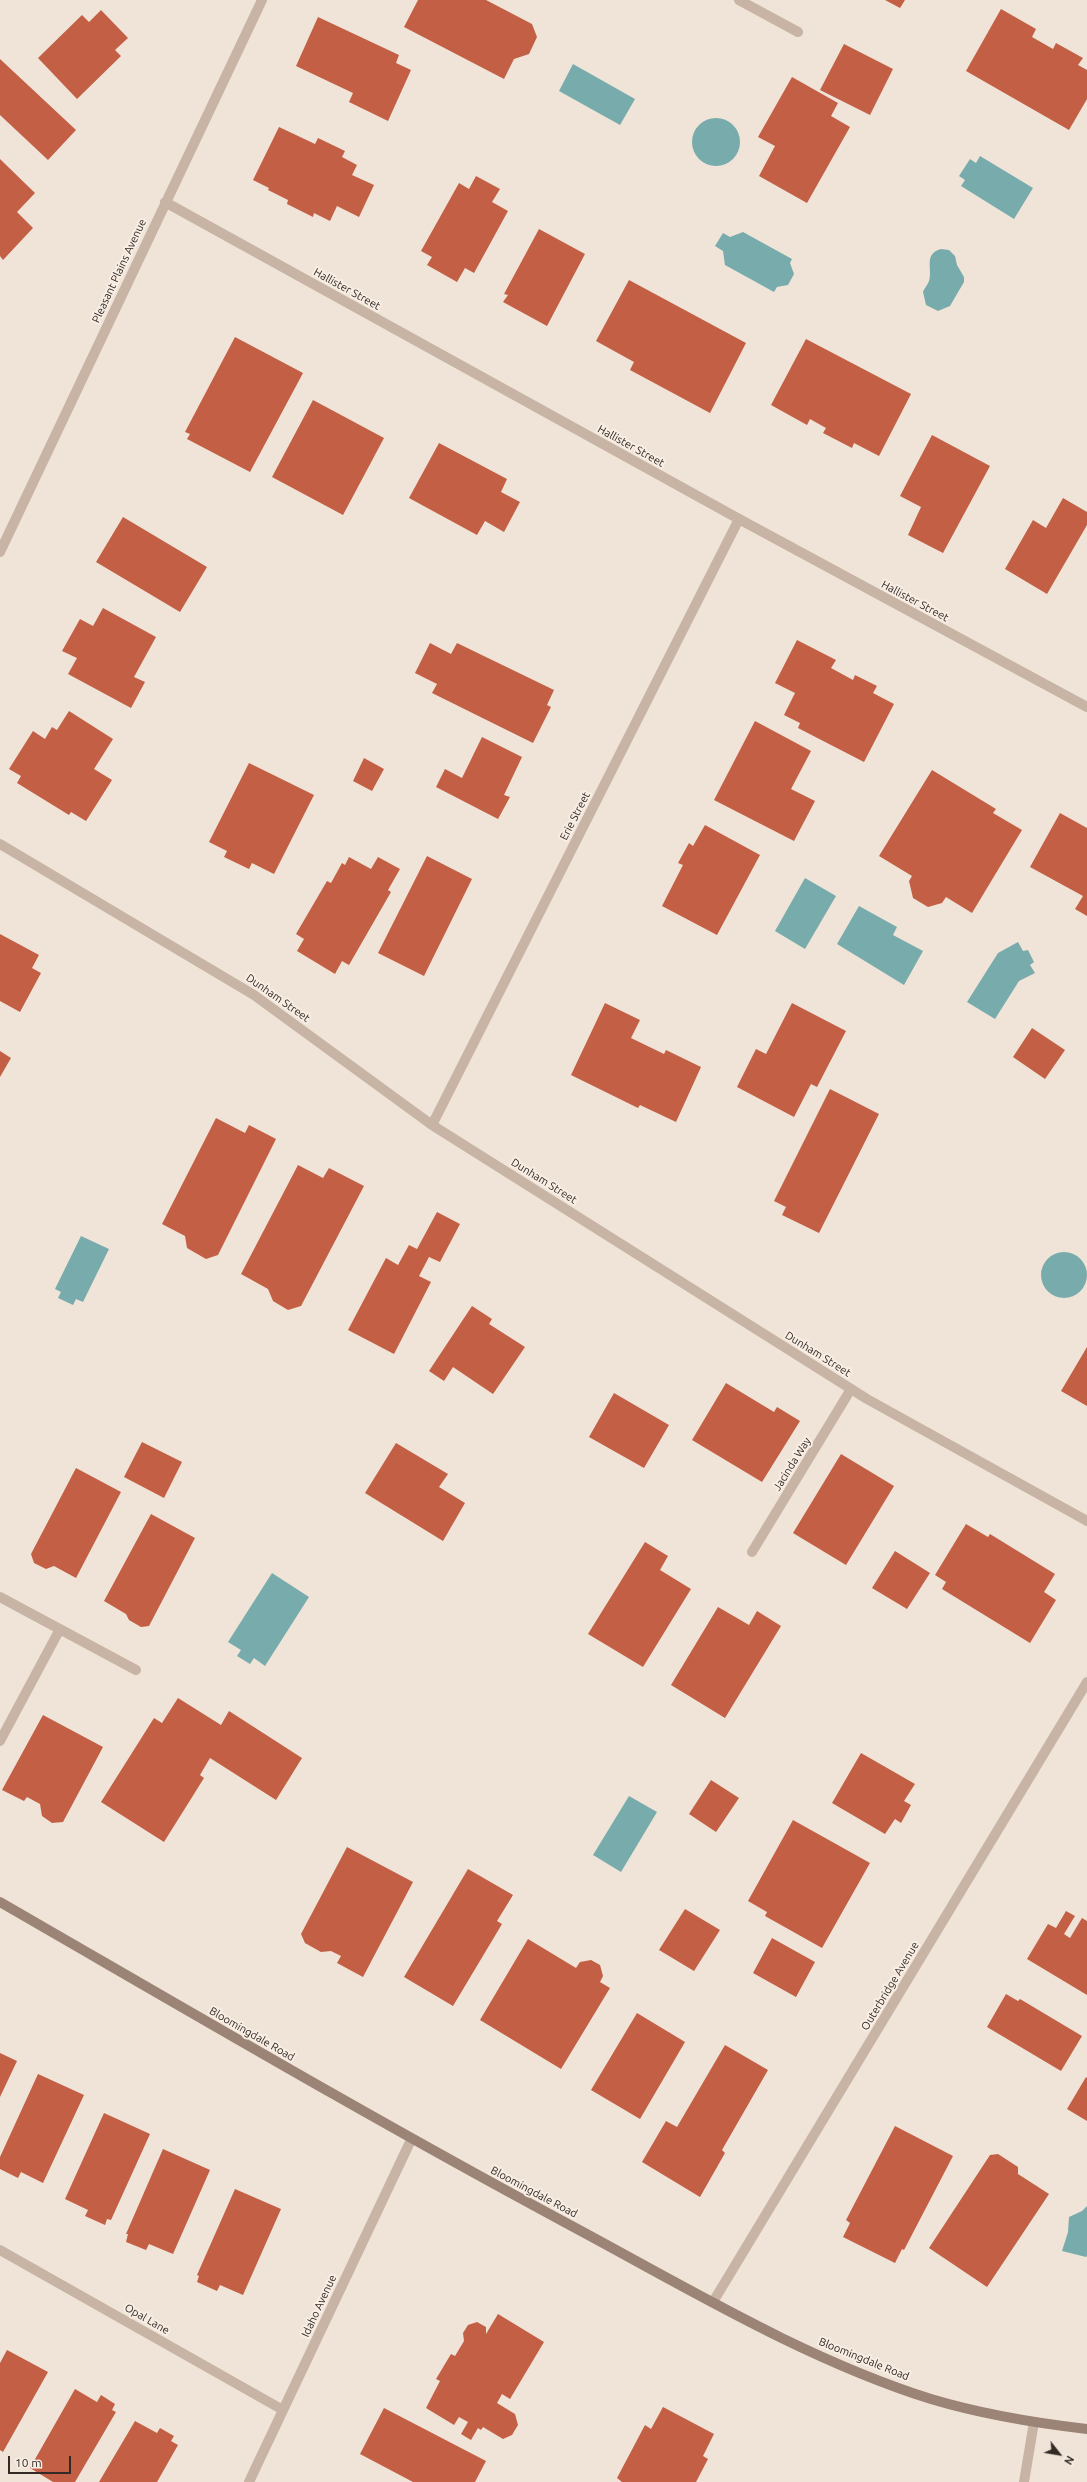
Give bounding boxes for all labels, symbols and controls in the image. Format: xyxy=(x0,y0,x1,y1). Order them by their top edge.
street label: Pleasant Plains Avenue xyxy=(89,217,149,325)
street label: Hallister Street xyxy=(311,265,383,313)
street label: Hallister Street xyxy=(595,422,667,470)
street label: Hallister Street xyxy=(879,578,951,624)
street label: Erie Street xyxy=(557,790,593,842)
street label: Dunham Street xyxy=(244,971,312,1025)
street label: Dunham Street xyxy=(509,1156,579,1206)
street label: Dunham Street xyxy=(783,1329,853,1379)
street label: Jacinda Way xyxy=(770,1435,814,1493)
street label: Outerbridge Avenue xyxy=(858,1939,922,2033)
street label: Bloomingdale Road xyxy=(207,2004,297,2064)
street label: Bloomingdale Road xyxy=(488,2164,580,2220)
street label: Idaho Avenue xyxy=(299,2273,339,2339)
street label: Opal Lane xyxy=(122,2301,172,2337)
street label: Bloomingdale Road xyxy=(817,2335,911,2383)
north arrow xyxy=(1039,2434,1079,2474)
scale bar xyxy=(10,2448,73,2474)
text: N xyxy=(1062,2454,1077,2467)
text: 10 m xyxy=(15,2456,42,2469)

